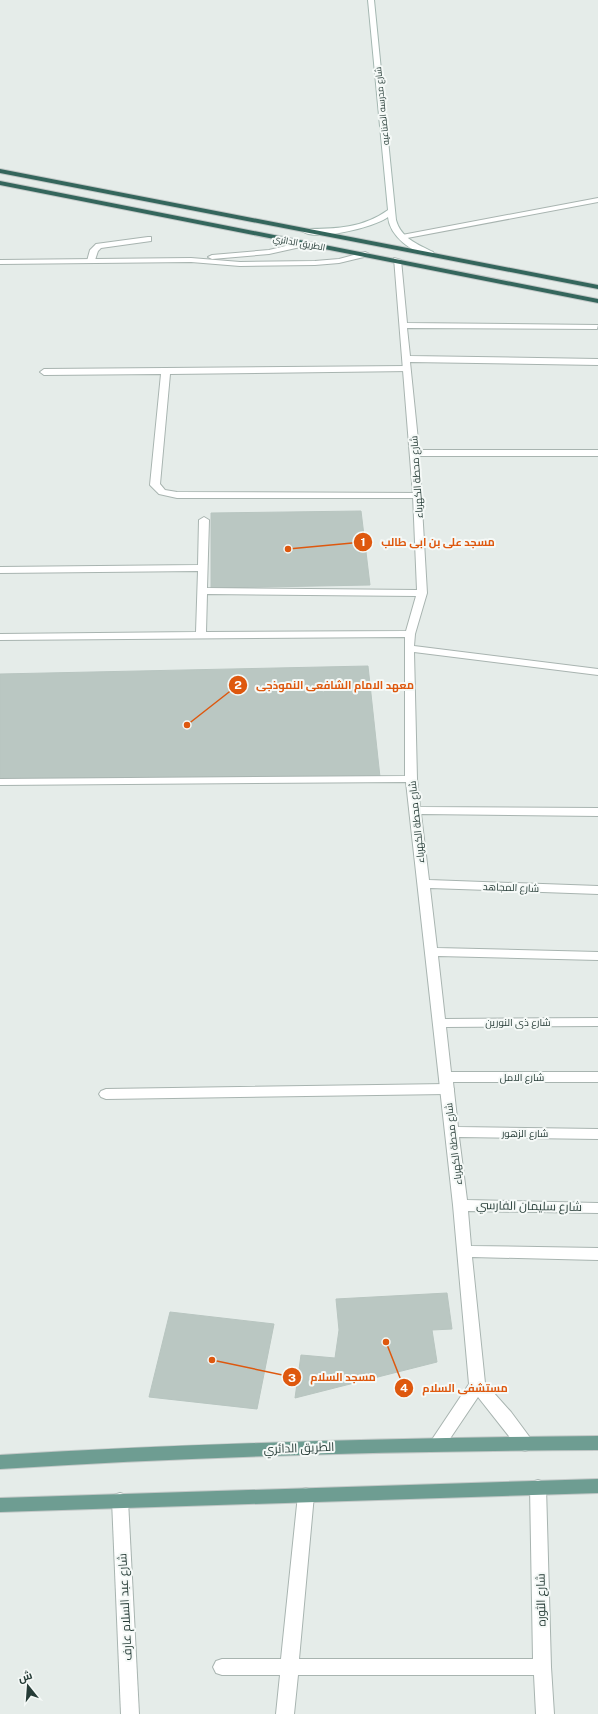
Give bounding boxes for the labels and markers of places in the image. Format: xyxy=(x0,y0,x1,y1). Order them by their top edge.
callout: مسجد على بن ابى طالب xyxy=(353,531,503,554)
callout: معهد الامام الشافعى النموذجى xyxy=(228,673,422,696)
callout: مسجد السلام xyxy=(282,1366,384,1389)
callout: مستشفى السلام xyxy=(394,1376,516,1399)

